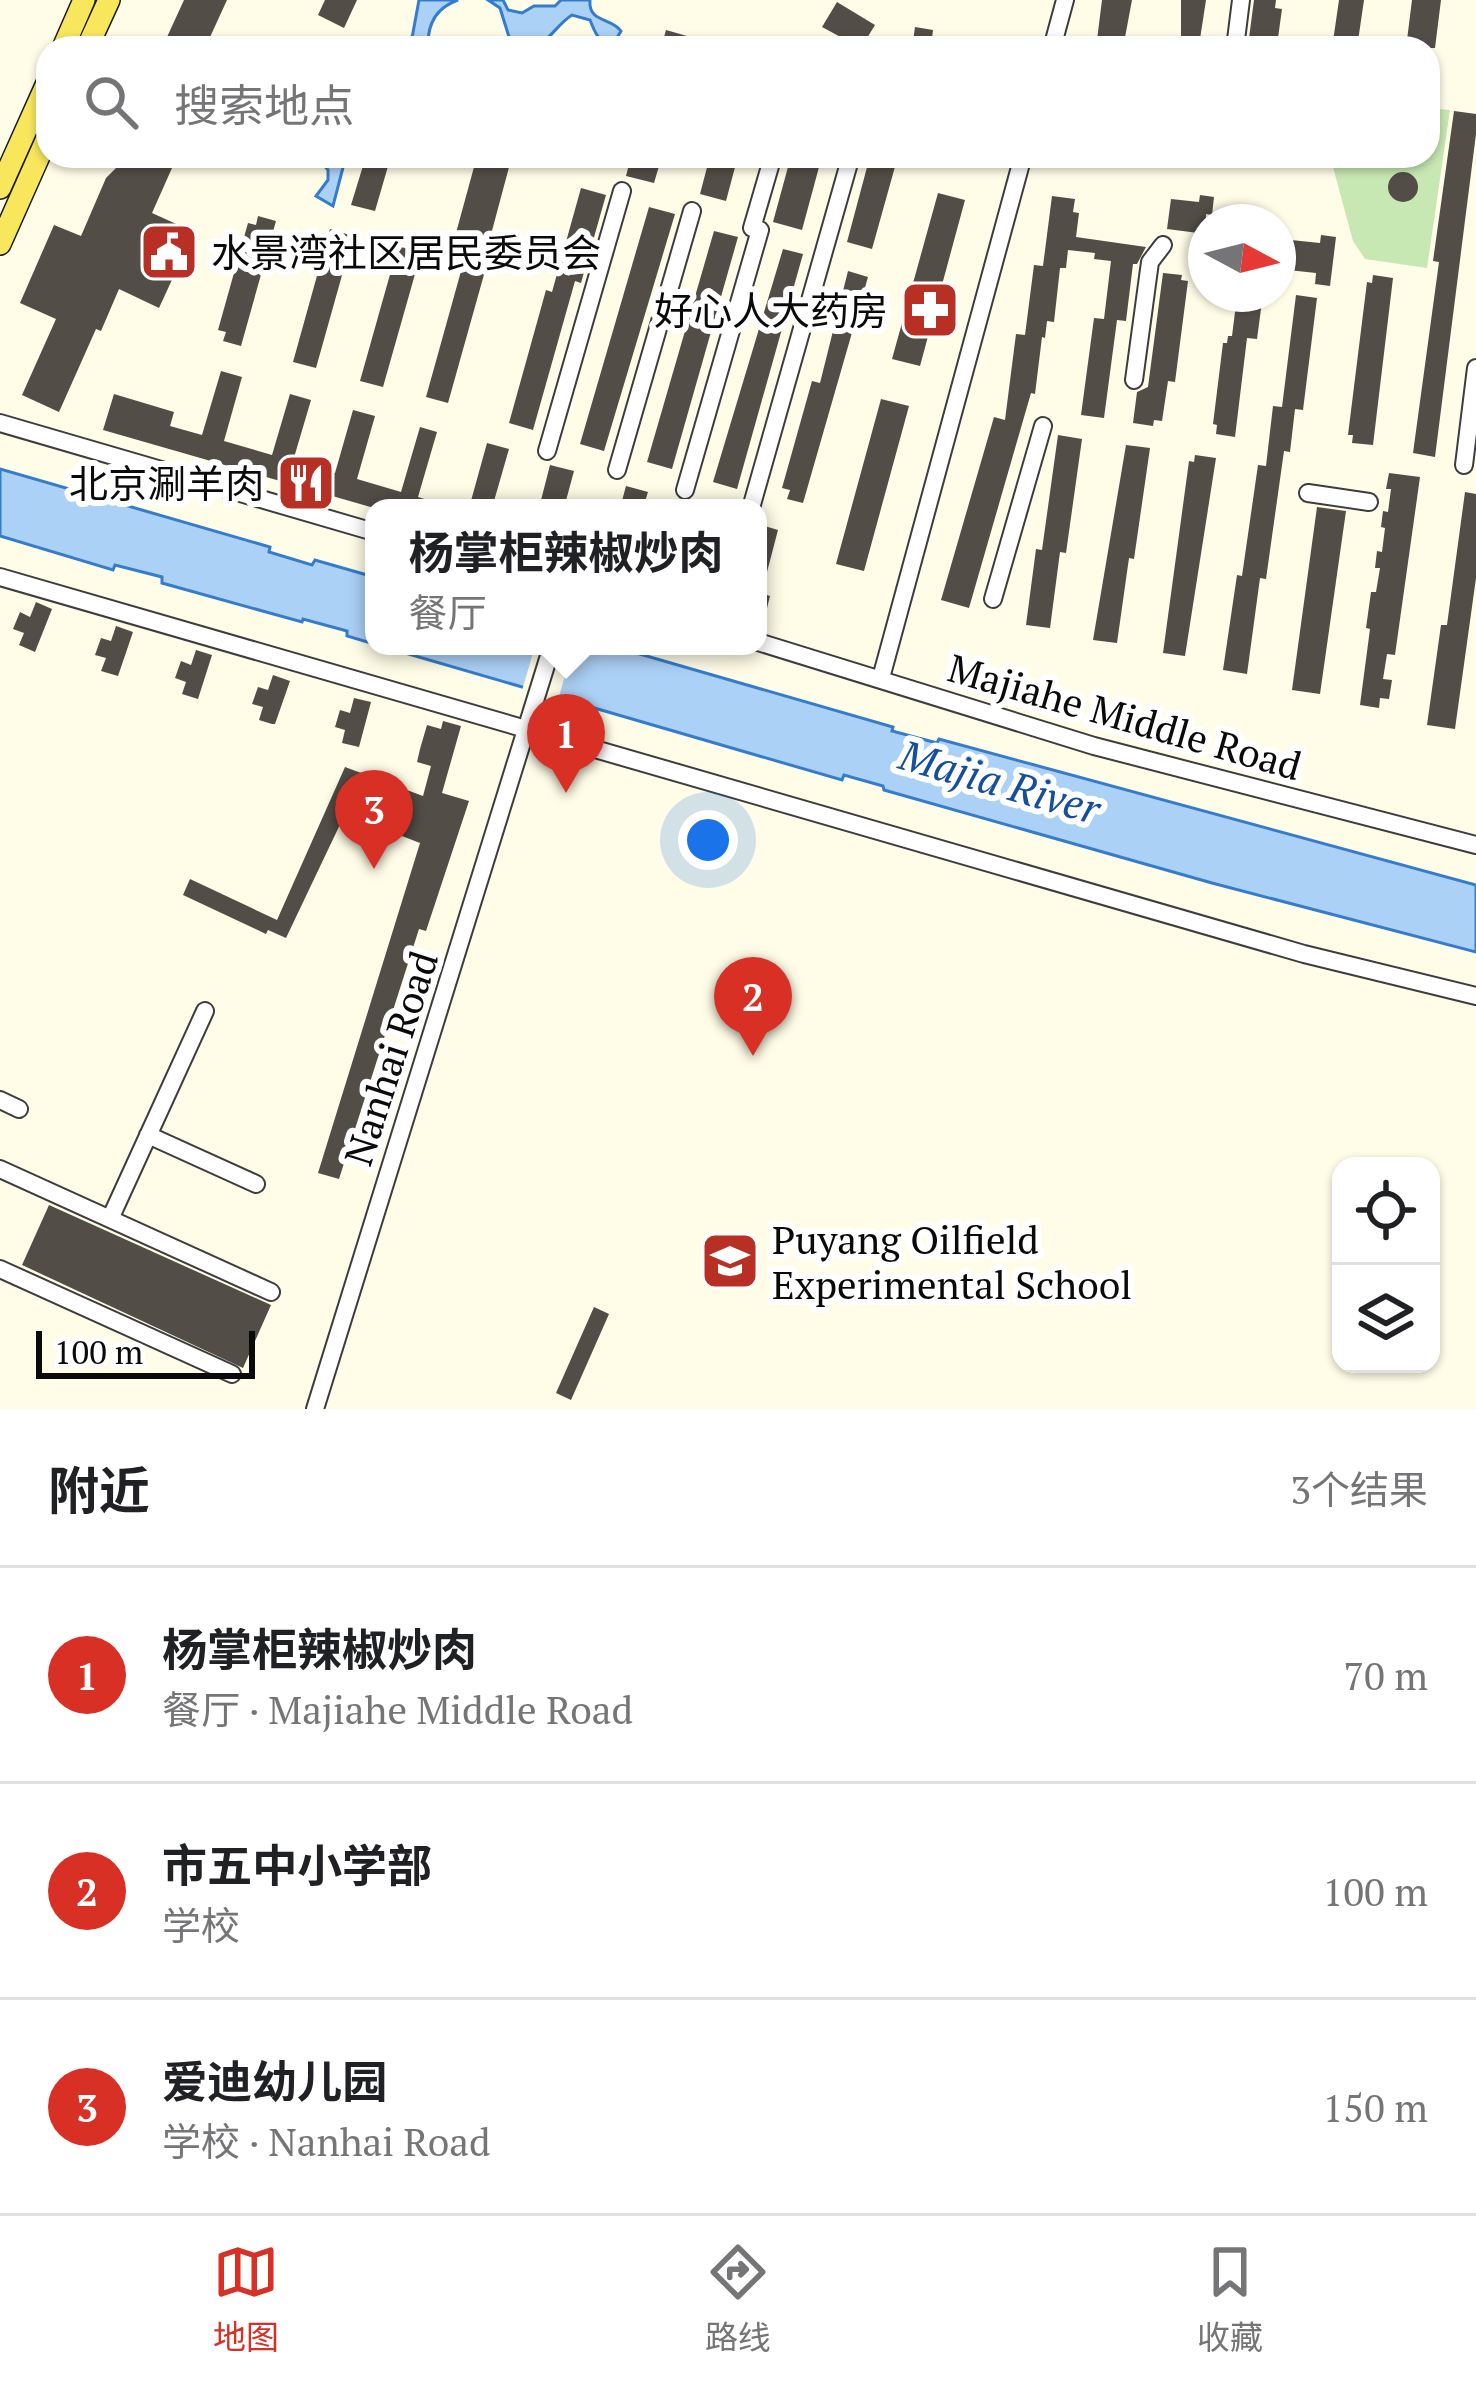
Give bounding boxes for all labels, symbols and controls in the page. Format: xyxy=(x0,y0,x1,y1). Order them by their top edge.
search box xyxy=(36,36,1440,168)
icon: search xyxy=(78,69,144,135)
text: 搜索地点 xyxy=(174,75,354,135)
north arrow xyxy=(1188,204,1296,312)
public building icon: 水景湾社区居民委员会 xyxy=(138,221,200,283)
place label: 水景湾社区居民委员会 xyxy=(211,226,601,278)
pharmacy icon: 好心人大药房 xyxy=(899,279,961,341)
place label: 好心人大药房 xyxy=(654,284,888,336)
restaurant icon: 北京涮羊肉 xyxy=(275,452,337,514)
place label: 北京涮羊肉 xyxy=(69,457,264,509)
popup xyxy=(365,499,767,655)
text: 杨掌柜辣椒炒肉 xyxy=(408,522,724,582)
text: 餐厅 xyxy=(408,586,487,638)
street label: Majiahe Middle Road xyxy=(942,641,1308,791)
pin: 1 xyxy=(527,694,605,793)
water label: Majia River xyxy=(892,725,1108,837)
pin: 3 xyxy=(335,770,413,869)
your location xyxy=(678,810,738,870)
street label: Nanhai Road xyxy=(331,944,449,1172)
pin: 2 xyxy=(714,957,792,1056)
map controls xyxy=(1332,1157,1440,1373)
button: locate xyxy=(1332,1157,1440,1265)
place label: Puyang Oilfield Experimental School xyxy=(772,1213,1132,1310)
school or university icon: Puyang Oilfield Experimental School xyxy=(699,1230,761,1292)
button: layers xyxy=(1332,1265,1440,1373)
scale bar xyxy=(36,1325,255,1378)
text: 100 m xyxy=(54,1330,143,1373)
text: 附近 xyxy=(48,1456,150,1524)
text: 3个结果 xyxy=(1290,1463,1428,1515)
text: 杨掌柜辣椒炒肉 xyxy=(162,1619,477,1679)
text: 1 xyxy=(76,1649,98,1701)
text: 70 m xyxy=(1343,1649,1428,1701)
text: 餐厅 · Majiahe Middle Road xyxy=(162,1683,633,1735)
text: 市五中小学部 xyxy=(162,1835,432,1895)
text: 2 xyxy=(76,1865,98,1917)
text: 100 m xyxy=(1323,1865,1428,1917)
text: 学校 xyxy=(162,1899,240,1951)
text: 爱迪幼儿园 xyxy=(162,2051,387,2111)
text: 3 xyxy=(76,2081,98,2133)
text: 150 m xyxy=(1323,2081,1428,2133)
text: 学校 · Nanhai Road xyxy=(162,2115,491,2167)
tab: 地图 xyxy=(213,2239,279,2359)
tab: 路线 xyxy=(705,2239,771,2359)
tab: 收藏 xyxy=(1197,2239,1263,2359)

